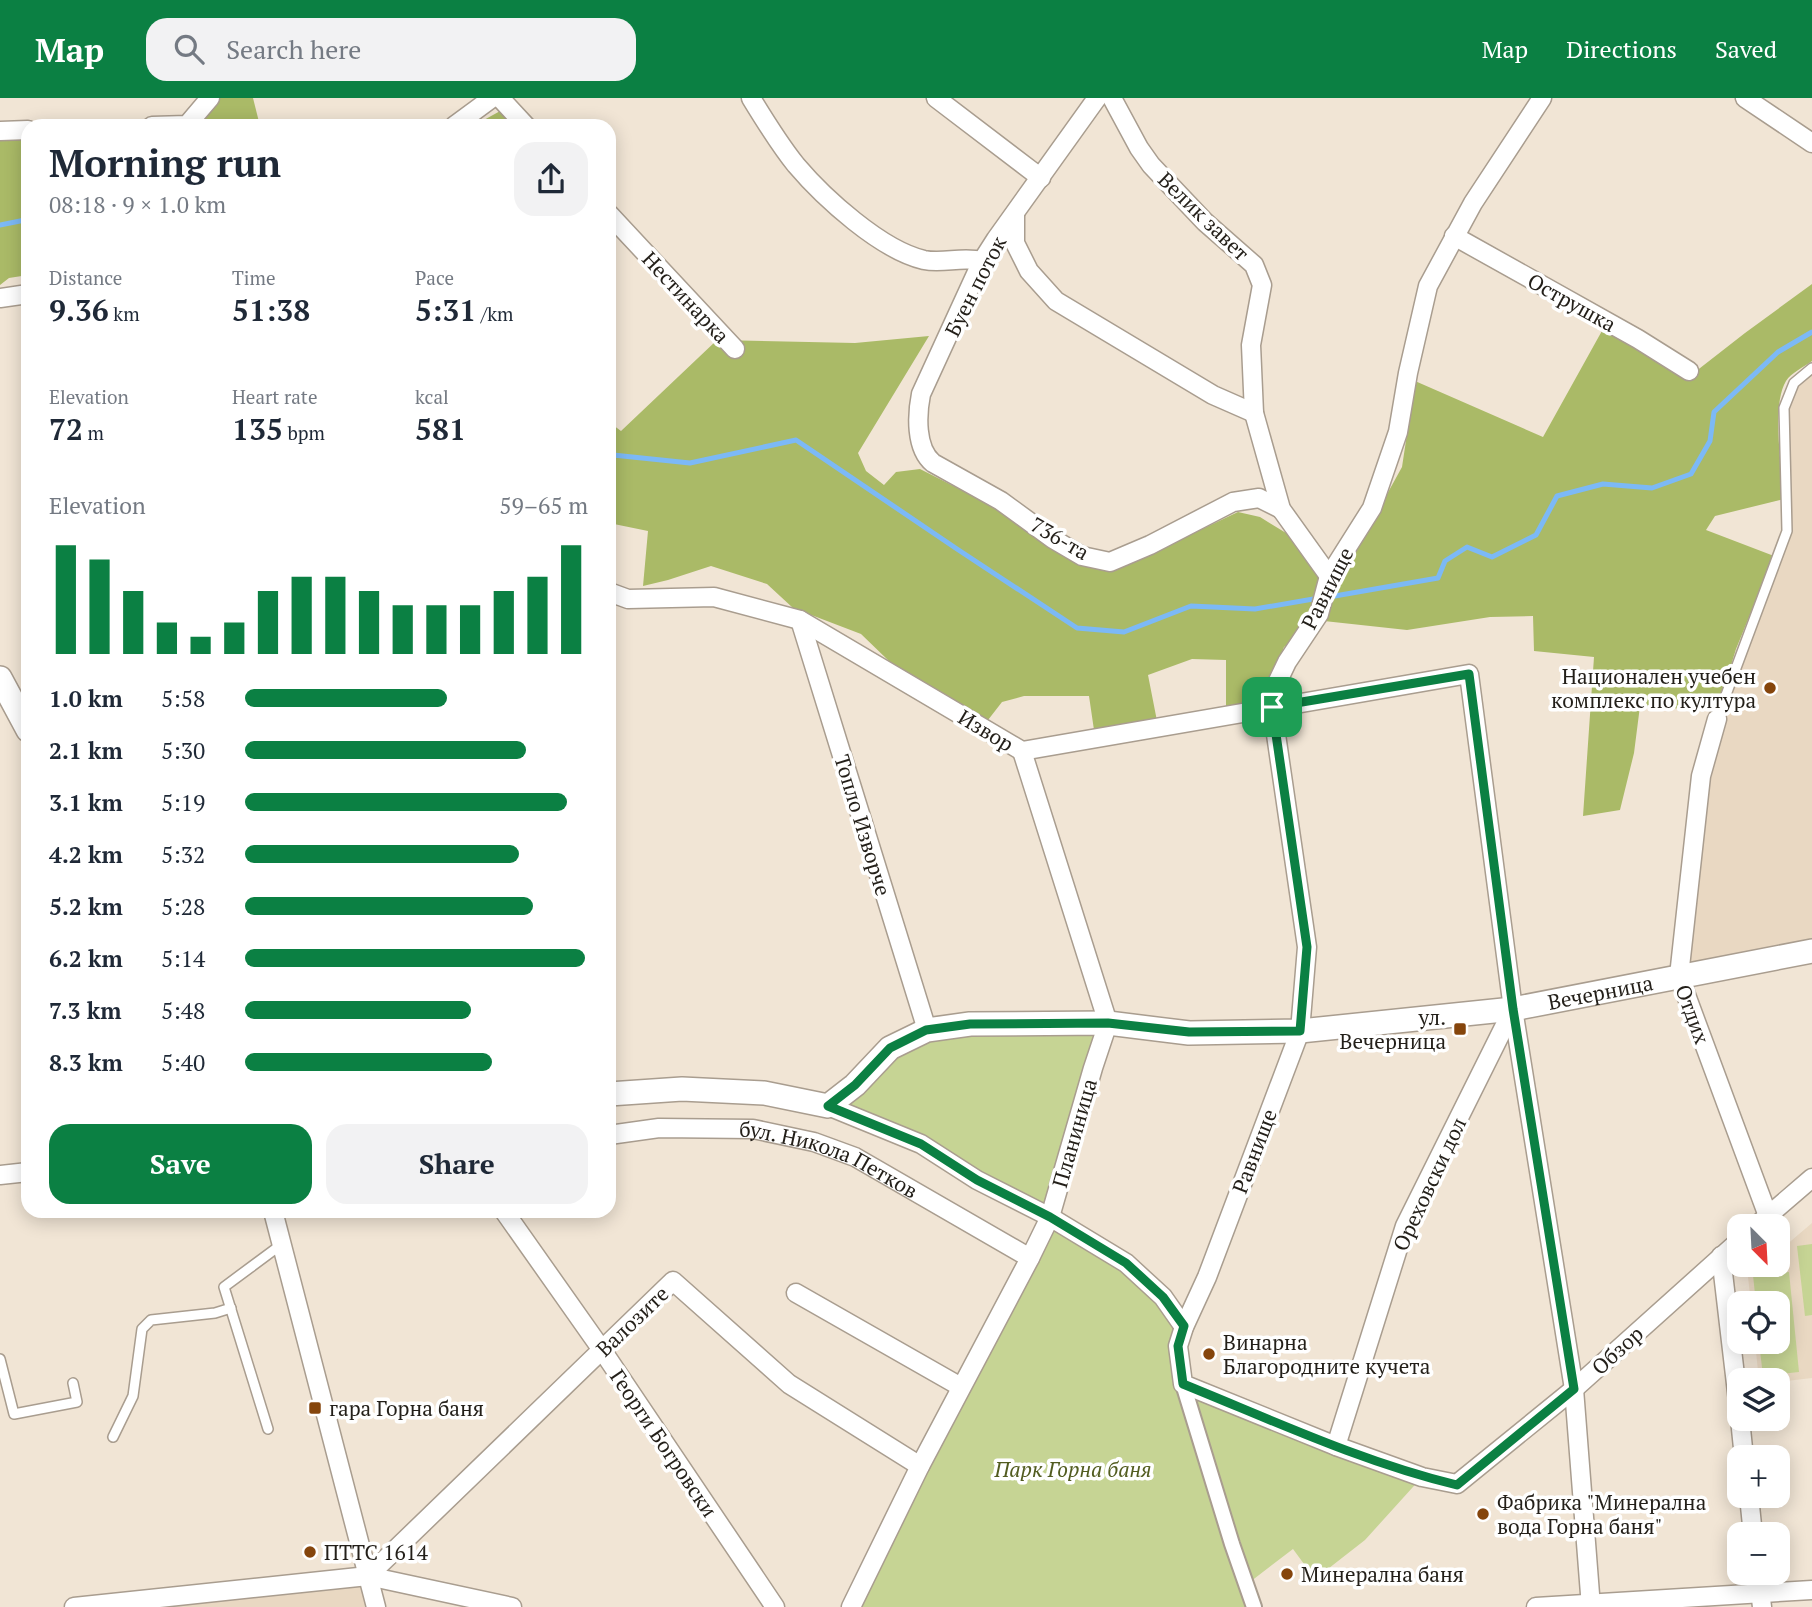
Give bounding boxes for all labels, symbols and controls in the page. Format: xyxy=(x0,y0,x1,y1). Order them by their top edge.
search box xyxy=(146,18,636,81)
text: Map xyxy=(35,28,104,71)
icon: search xyxy=(170,30,208,68)
text: Search here xyxy=(226,32,361,66)
text: Map xyxy=(1482,33,1528,65)
text: Directions xyxy=(1566,33,1677,65)
text: Saved xyxy=(1715,33,1777,65)
text: Morning run xyxy=(49,138,281,188)
button: share xyxy=(514,142,588,216)
street label: Велик завет xyxy=(1152,165,1256,267)
text: 08:18 · 9 × 1.0 km xyxy=(49,189,226,220)
street label: Буен поток xyxy=(938,231,1012,341)
street label: Нестинарка xyxy=(636,245,736,349)
text: Distance xyxy=(49,265,122,290)
text: Time xyxy=(232,265,275,290)
text: Pace xyxy=(415,265,454,290)
street label: Острушка xyxy=(1523,266,1622,338)
text: 9.36 xyxy=(49,290,109,330)
text: 51:38 xyxy=(232,290,310,330)
text: 5:31 xyxy=(415,290,476,330)
text: km xyxy=(109,301,140,326)
text: /km xyxy=(476,301,514,326)
text: Elevation xyxy=(49,384,129,409)
text: Heart rate xyxy=(232,384,317,409)
text: kcal xyxy=(415,384,449,409)
text: 72 xyxy=(49,409,83,449)
text: 135 xyxy=(232,409,283,449)
text: 581 xyxy=(415,409,466,449)
text: m xyxy=(83,420,104,445)
text: bpm xyxy=(283,420,325,445)
text: Elevation xyxy=(49,490,146,521)
text: 59–65 m xyxy=(499,490,588,521)
street label: 736-та xyxy=(1025,510,1095,566)
street label: Равнище xyxy=(1295,542,1359,634)
place label: Национален учебен комплекс по култура xyxy=(1551,662,1756,714)
pin xyxy=(1242,677,1302,737)
marker: Национален учебен комплекс по култура xyxy=(1762,680,1778,696)
text: 1.0 km xyxy=(49,683,123,714)
text: 5:58 xyxy=(161,683,205,714)
icon: arrive xyxy=(1253,688,1291,726)
street label: Извор xyxy=(953,703,1019,758)
text: 2.1 km xyxy=(49,735,123,766)
text: 5:30 xyxy=(161,735,205,766)
street label: Топло Изворче xyxy=(828,751,898,899)
text: 3.1 km xyxy=(49,787,123,818)
text: 5:19 xyxy=(161,787,205,818)
text: 4.2 km xyxy=(49,839,123,870)
text: 5:32 xyxy=(161,839,205,870)
text: 5.2 km xyxy=(49,891,123,922)
text: 5:28 xyxy=(161,891,205,922)
text: 6.2 km xyxy=(49,943,123,974)
text: 5:14 xyxy=(161,943,205,974)
street label: Вечерница xyxy=(1545,968,1656,1016)
street label: Отдих xyxy=(1669,981,1717,1048)
text: 7.3 km xyxy=(49,995,121,1026)
text: 5:48 xyxy=(161,995,205,1026)
place label: ул. Вечерница xyxy=(1340,1003,1446,1055)
marker: ул. Вечерница xyxy=(1452,1021,1468,1037)
text: 8.3 km xyxy=(49,1047,123,1078)
text: 5:40 xyxy=(161,1047,205,1078)
street label: Планиница xyxy=(1045,1075,1103,1191)
street label: Равнище xyxy=(1225,1105,1283,1197)
street label: Ореховски дол xyxy=(1386,1113,1472,1255)
street label: бул. Никола Петков xyxy=(739,1115,923,1204)
button: Save xyxy=(49,1124,312,1204)
button: Share xyxy=(326,1124,588,1204)
north arrow xyxy=(1727,1214,1790,1278)
map controls xyxy=(1727,1214,1790,1585)
street label: Валозите xyxy=(590,1280,674,1362)
button: locate xyxy=(1727,1291,1790,1354)
street label: Обзор xyxy=(1585,1319,1649,1381)
place label: Винарна Благородните кучета xyxy=(1223,1328,1431,1380)
marker: Винарна Благородните кучета xyxy=(1201,1346,1217,1362)
street label: Георги Богровски xyxy=(604,1364,724,1522)
button: layers xyxy=(1727,1368,1790,1431)
place label: гара Горна баня xyxy=(329,1394,484,1422)
marker: гара Горна баня xyxy=(307,1400,323,1416)
button: + xyxy=(1727,1445,1790,1508)
park label: Парк Горна баня xyxy=(993,1455,1152,1483)
place label: Фабрика "Минерална вода Горна баня" xyxy=(1497,1488,1707,1540)
marker: Фабрика "Минерална вода Горна баня" xyxy=(1475,1506,1491,1522)
button: − xyxy=(1727,1522,1790,1585)
place label: ПТТС 1614 xyxy=(324,1538,429,1566)
marker: ПТТС 1614 xyxy=(302,1544,318,1560)
place label: Минерална баня xyxy=(1301,1560,1464,1588)
marker: Минерална баня xyxy=(1279,1566,1295,1582)

